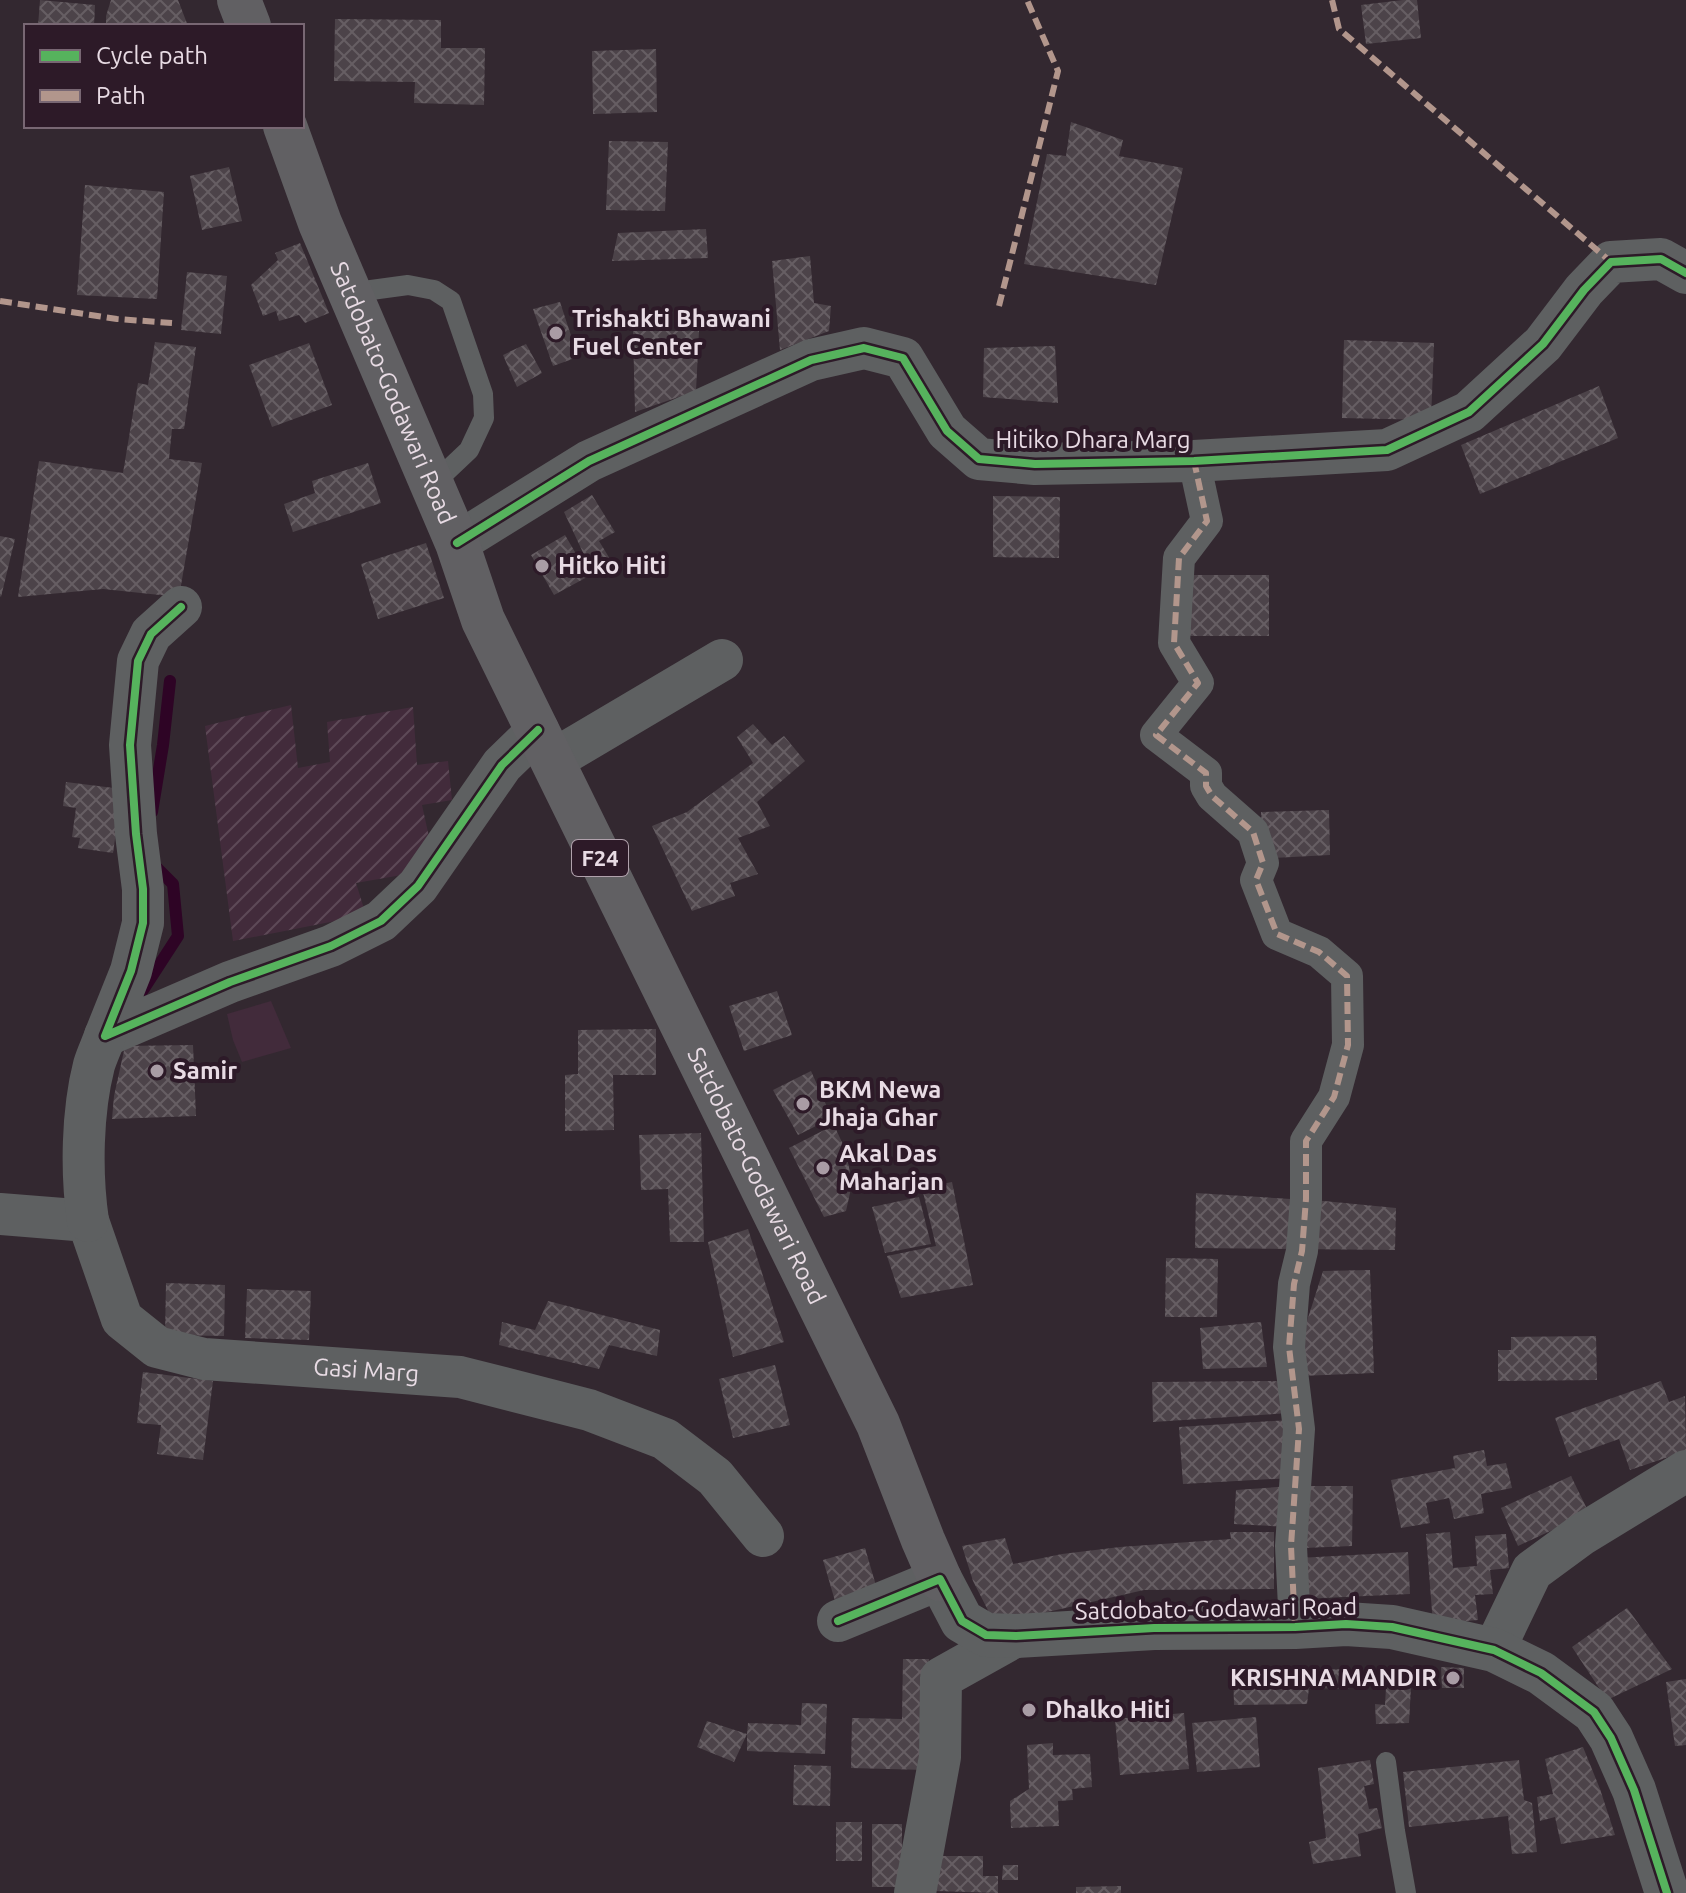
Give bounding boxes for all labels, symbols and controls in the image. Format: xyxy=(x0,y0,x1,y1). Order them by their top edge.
legend xyxy=(24,24,304,128)
text: Cycle path xyxy=(96,42,208,69)
text: Path xyxy=(96,82,146,109)
street label: Satdobato-Godawari Road xyxy=(325,258,461,528)
place label: Trishakti Bhawani Fuel Center xyxy=(572,305,771,360)
marker: Trishakti Bhawani Fuel Center xyxy=(547,324,565,342)
street label: Hitiko Dhara Marg xyxy=(996,426,1190,453)
place label: Hitko Hiti xyxy=(558,552,666,579)
marker: Hitko Hiti xyxy=(533,557,551,575)
road number: F24 xyxy=(572,840,628,876)
street label: Satdobato-Godawari Road xyxy=(682,1043,831,1308)
place label: Samir xyxy=(173,1057,237,1084)
marker: Samir xyxy=(148,1062,166,1080)
place label: BKM Newa Jhaja Ghar xyxy=(819,1076,941,1131)
marker: BKM Newa Jhaja Ghar xyxy=(794,1095,812,1113)
place label: Akal Das Maharjan xyxy=(839,1140,944,1195)
marker: Akal Das Maharjan xyxy=(814,1159,832,1177)
street label: Gasi Marg xyxy=(312,1353,420,1387)
street label: Satdobato-Godawari Road xyxy=(1075,1593,1357,1624)
place label: KRISHNA MANDIR xyxy=(1230,1664,1437,1691)
marker: KRISHNA MANDIR xyxy=(1444,1669,1462,1687)
place label: Dhalko Hiti xyxy=(1045,1696,1171,1723)
marker: Dhalko Hiti xyxy=(1020,1701,1038,1719)

